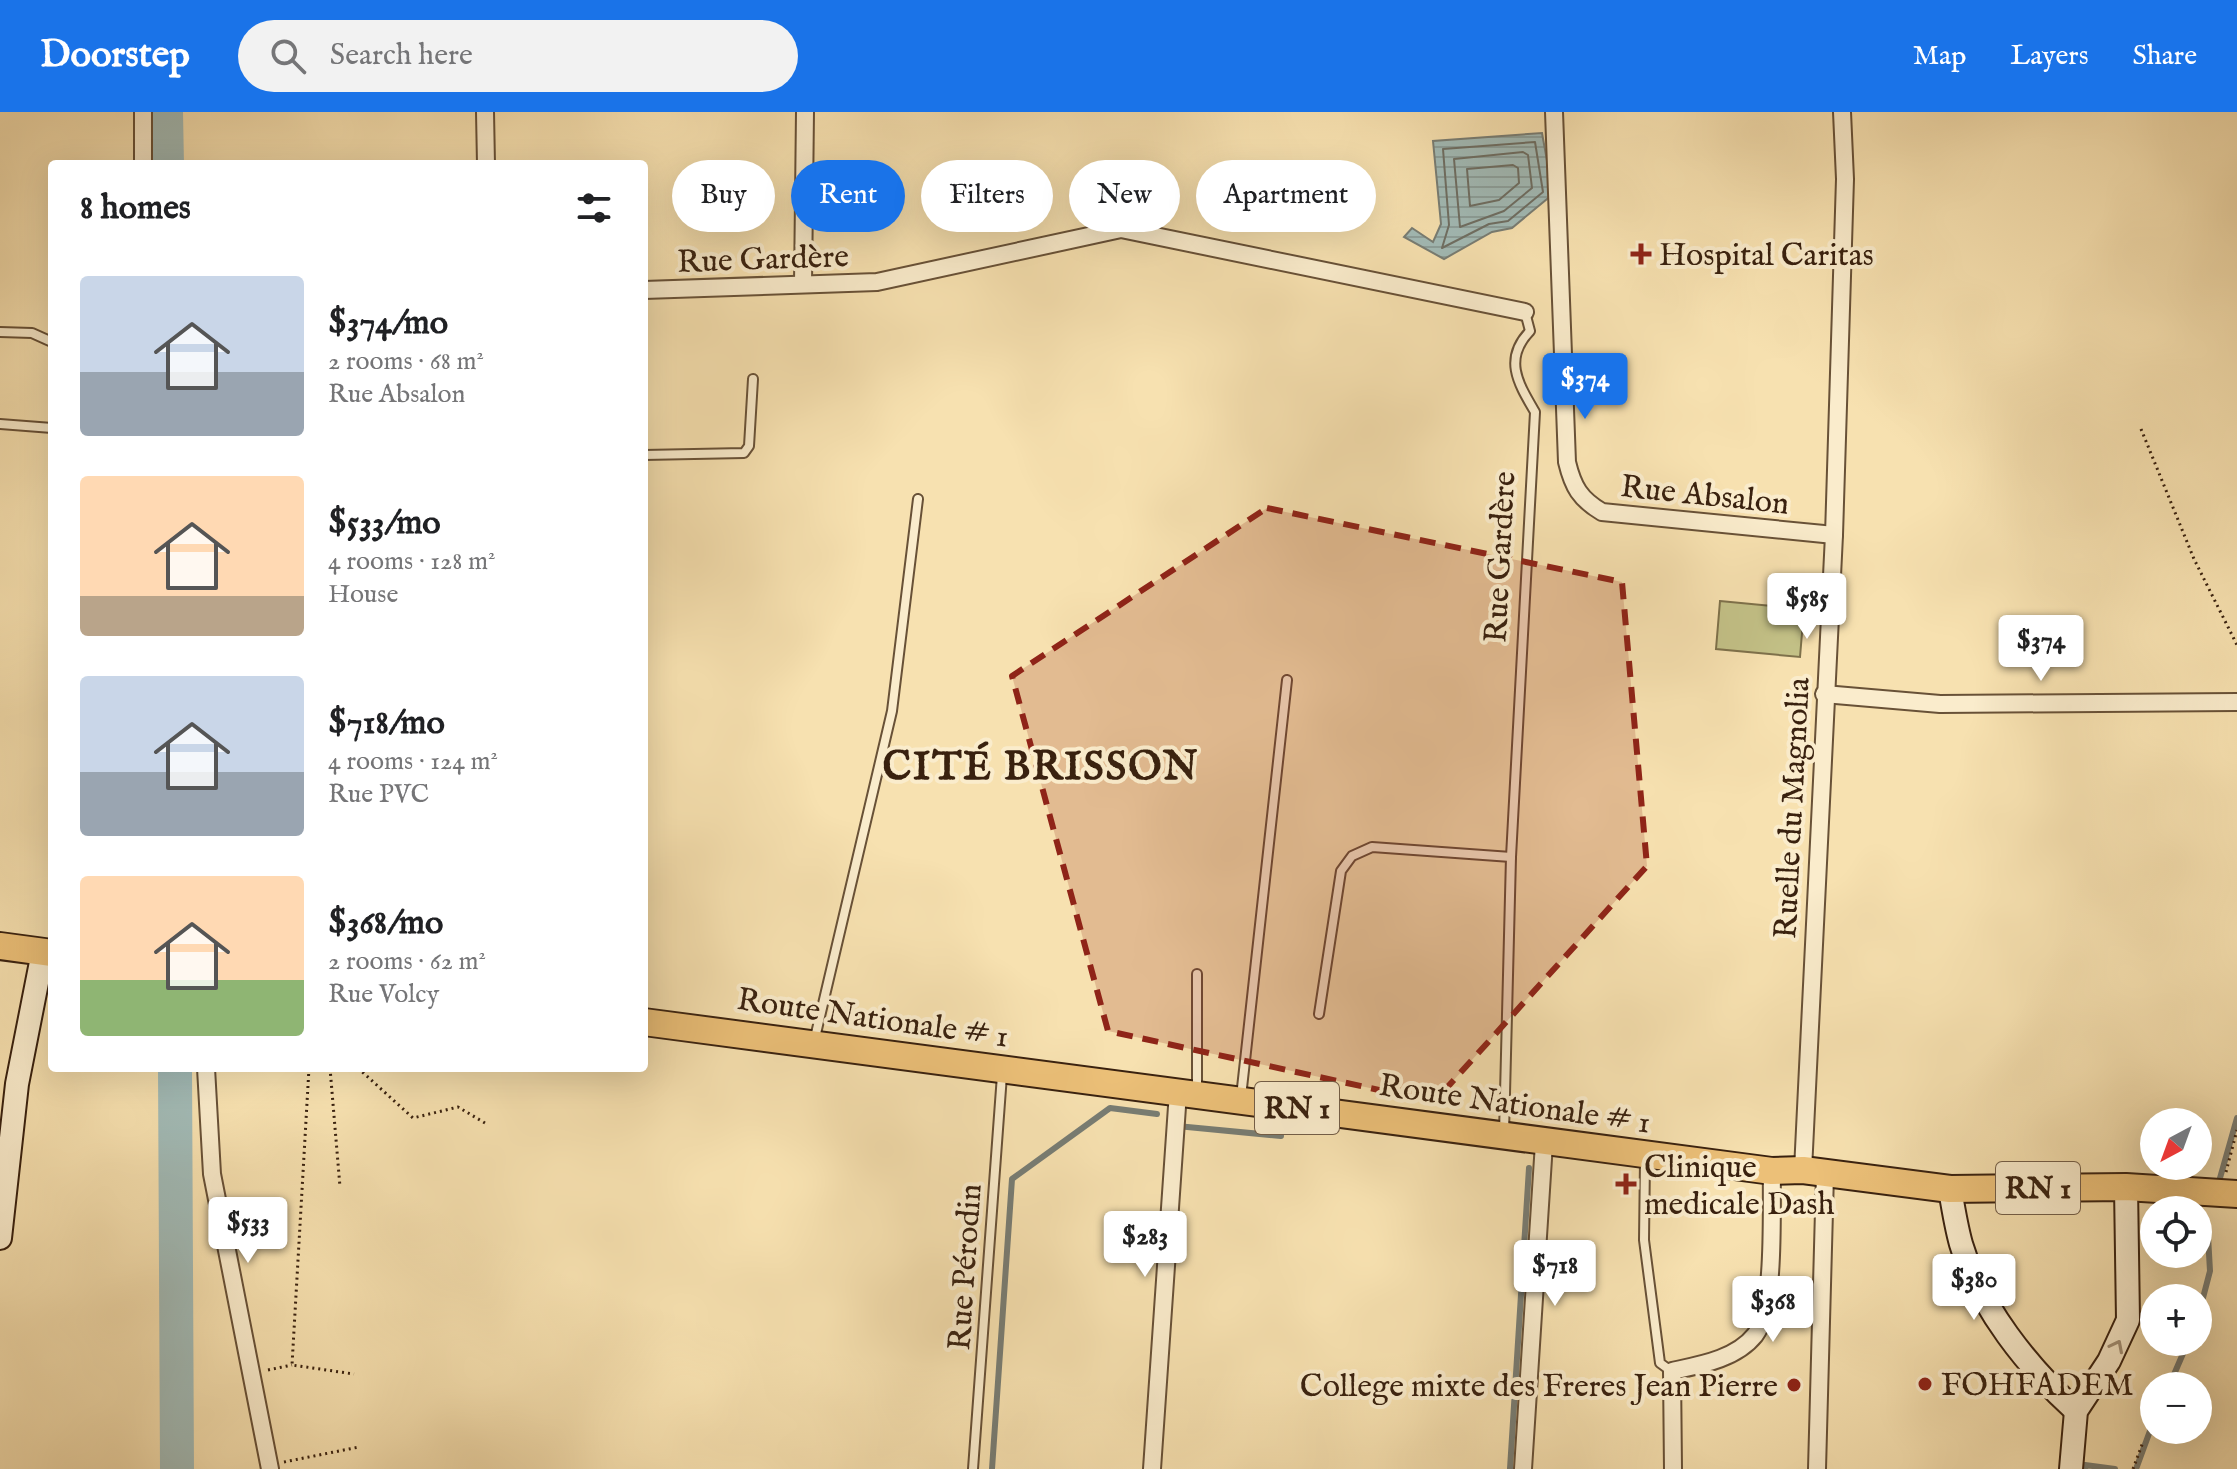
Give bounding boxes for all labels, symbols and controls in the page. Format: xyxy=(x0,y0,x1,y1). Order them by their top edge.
search box xyxy=(238,20,798,92)
text: Doorstep xyxy=(40,32,190,80)
icon: search xyxy=(266,34,310,78)
text: Search here xyxy=(330,37,473,75)
text: Map xyxy=(1913,39,1966,74)
text: Layers xyxy=(2010,39,2089,74)
text: Share xyxy=(2133,39,2197,74)
chip: Buy xyxy=(672,160,775,232)
chip: Rent xyxy=(791,160,905,232)
chip: Filters xyxy=(921,160,1053,232)
chip: New xyxy=(1069,160,1180,232)
chip: Apartment xyxy=(1196,160,1376,232)
icon: filters xyxy=(572,186,616,230)
text: 8 homes xyxy=(80,187,191,230)
place label: Hospital Caritas xyxy=(1659,236,1874,277)
street label: Rue Gardère xyxy=(677,237,850,284)
marker: Hospital Caritas xyxy=(1630,243,1652,265)
text: $374/mo xyxy=(328,302,448,345)
icon: home xyxy=(144,308,240,404)
text: 2 rooms · 68 m² xyxy=(328,345,484,378)
pin: $374 xyxy=(1538,353,1632,421)
text: $374 xyxy=(1561,362,1609,395)
text: Rue Absalon xyxy=(328,378,465,411)
street label: Rue Absalon xyxy=(1619,467,1791,526)
street label: Rue Gardère xyxy=(1477,470,1526,644)
text: $533/mo xyxy=(328,502,441,545)
icon: home xyxy=(144,508,240,604)
text: 4 rooms · 128 m² xyxy=(328,545,495,578)
pin: $585 xyxy=(1760,573,1854,641)
text: House xyxy=(328,578,398,611)
text: $585 xyxy=(1785,582,1829,615)
pin: $374 xyxy=(1994,615,2088,683)
text: $374 xyxy=(2017,624,2065,657)
street label: Ruelle du Magnolia xyxy=(1766,676,1821,940)
text: $718/mo xyxy=(328,702,445,745)
icon: home xyxy=(144,708,240,804)
district label: CITÉ BRISSON xyxy=(882,741,1200,794)
text: 4 rooms · 124 m² xyxy=(328,745,498,778)
text: Rue PVC xyxy=(328,778,429,811)
text: $368/mo xyxy=(328,902,443,945)
icon: home xyxy=(144,908,240,1004)
text: 2 rooms · 62 m² xyxy=(328,945,486,978)
text: Rue Volcy xyxy=(328,978,439,1011)
street label: Route Nationale # 1 xyxy=(734,980,1011,1059)
street label: Route Nationale # 1 xyxy=(1376,1066,1653,1145)
road number: RN 1 xyxy=(1255,1082,1339,1134)
north arrow xyxy=(2140,1108,2212,1180)
map controls xyxy=(2140,1108,2212,1444)
place label: Clinique medicale Dash xyxy=(1644,1148,1834,1226)
road number: RN 1 xyxy=(1996,1162,2080,1214)
marker: Clinique medicale Dash xyxy=(1615,1173,1637,1195)
street label: Rue Pérodin xyxy=(940,1183,993,1352)
button: locate xyxy=(2140,1196,2212,1268)
pin: $533 xyxy=(201,1197,295,1265)
text: $533 xyxy=(226,1206,270,1239)
pin: $283 xyxy=(1098,1211,1192,1279)
text: $283 xyxy=(1122,1220,1168,1253)
pin: $718 xyxy=(1508,1240,1602,1308)
text: $718 xyxy=(1532,1249,1578,1282)
pin: $380 xyxy=(1927,1254,2021,1322)
text: $380 xyxy=(1950,1263,1998,1296)
pin: $368 xyxy=(1726,1276,1820,1344)
button: + xyxy=(2140,1284,2212,1356)
text: $368 xyxy=(1750,1285,1796,1318)
one-way arrow xyxy=(2107,1339,2123,1354)
place label: FOHFADEM xyxy=(1941,1366,2134,1407)
place label: College mixte des Freres Jean Pierre xyxy=(1300,1367,1778,1408)
button: − xyxy=(2140,1372,2212,1444)
marker: FOHFADEM xyxy=(1916,1375,1934,1393)
marker: College mixte des Freres Jean Pierre xyxy=(1785,1376,1803,1394)

